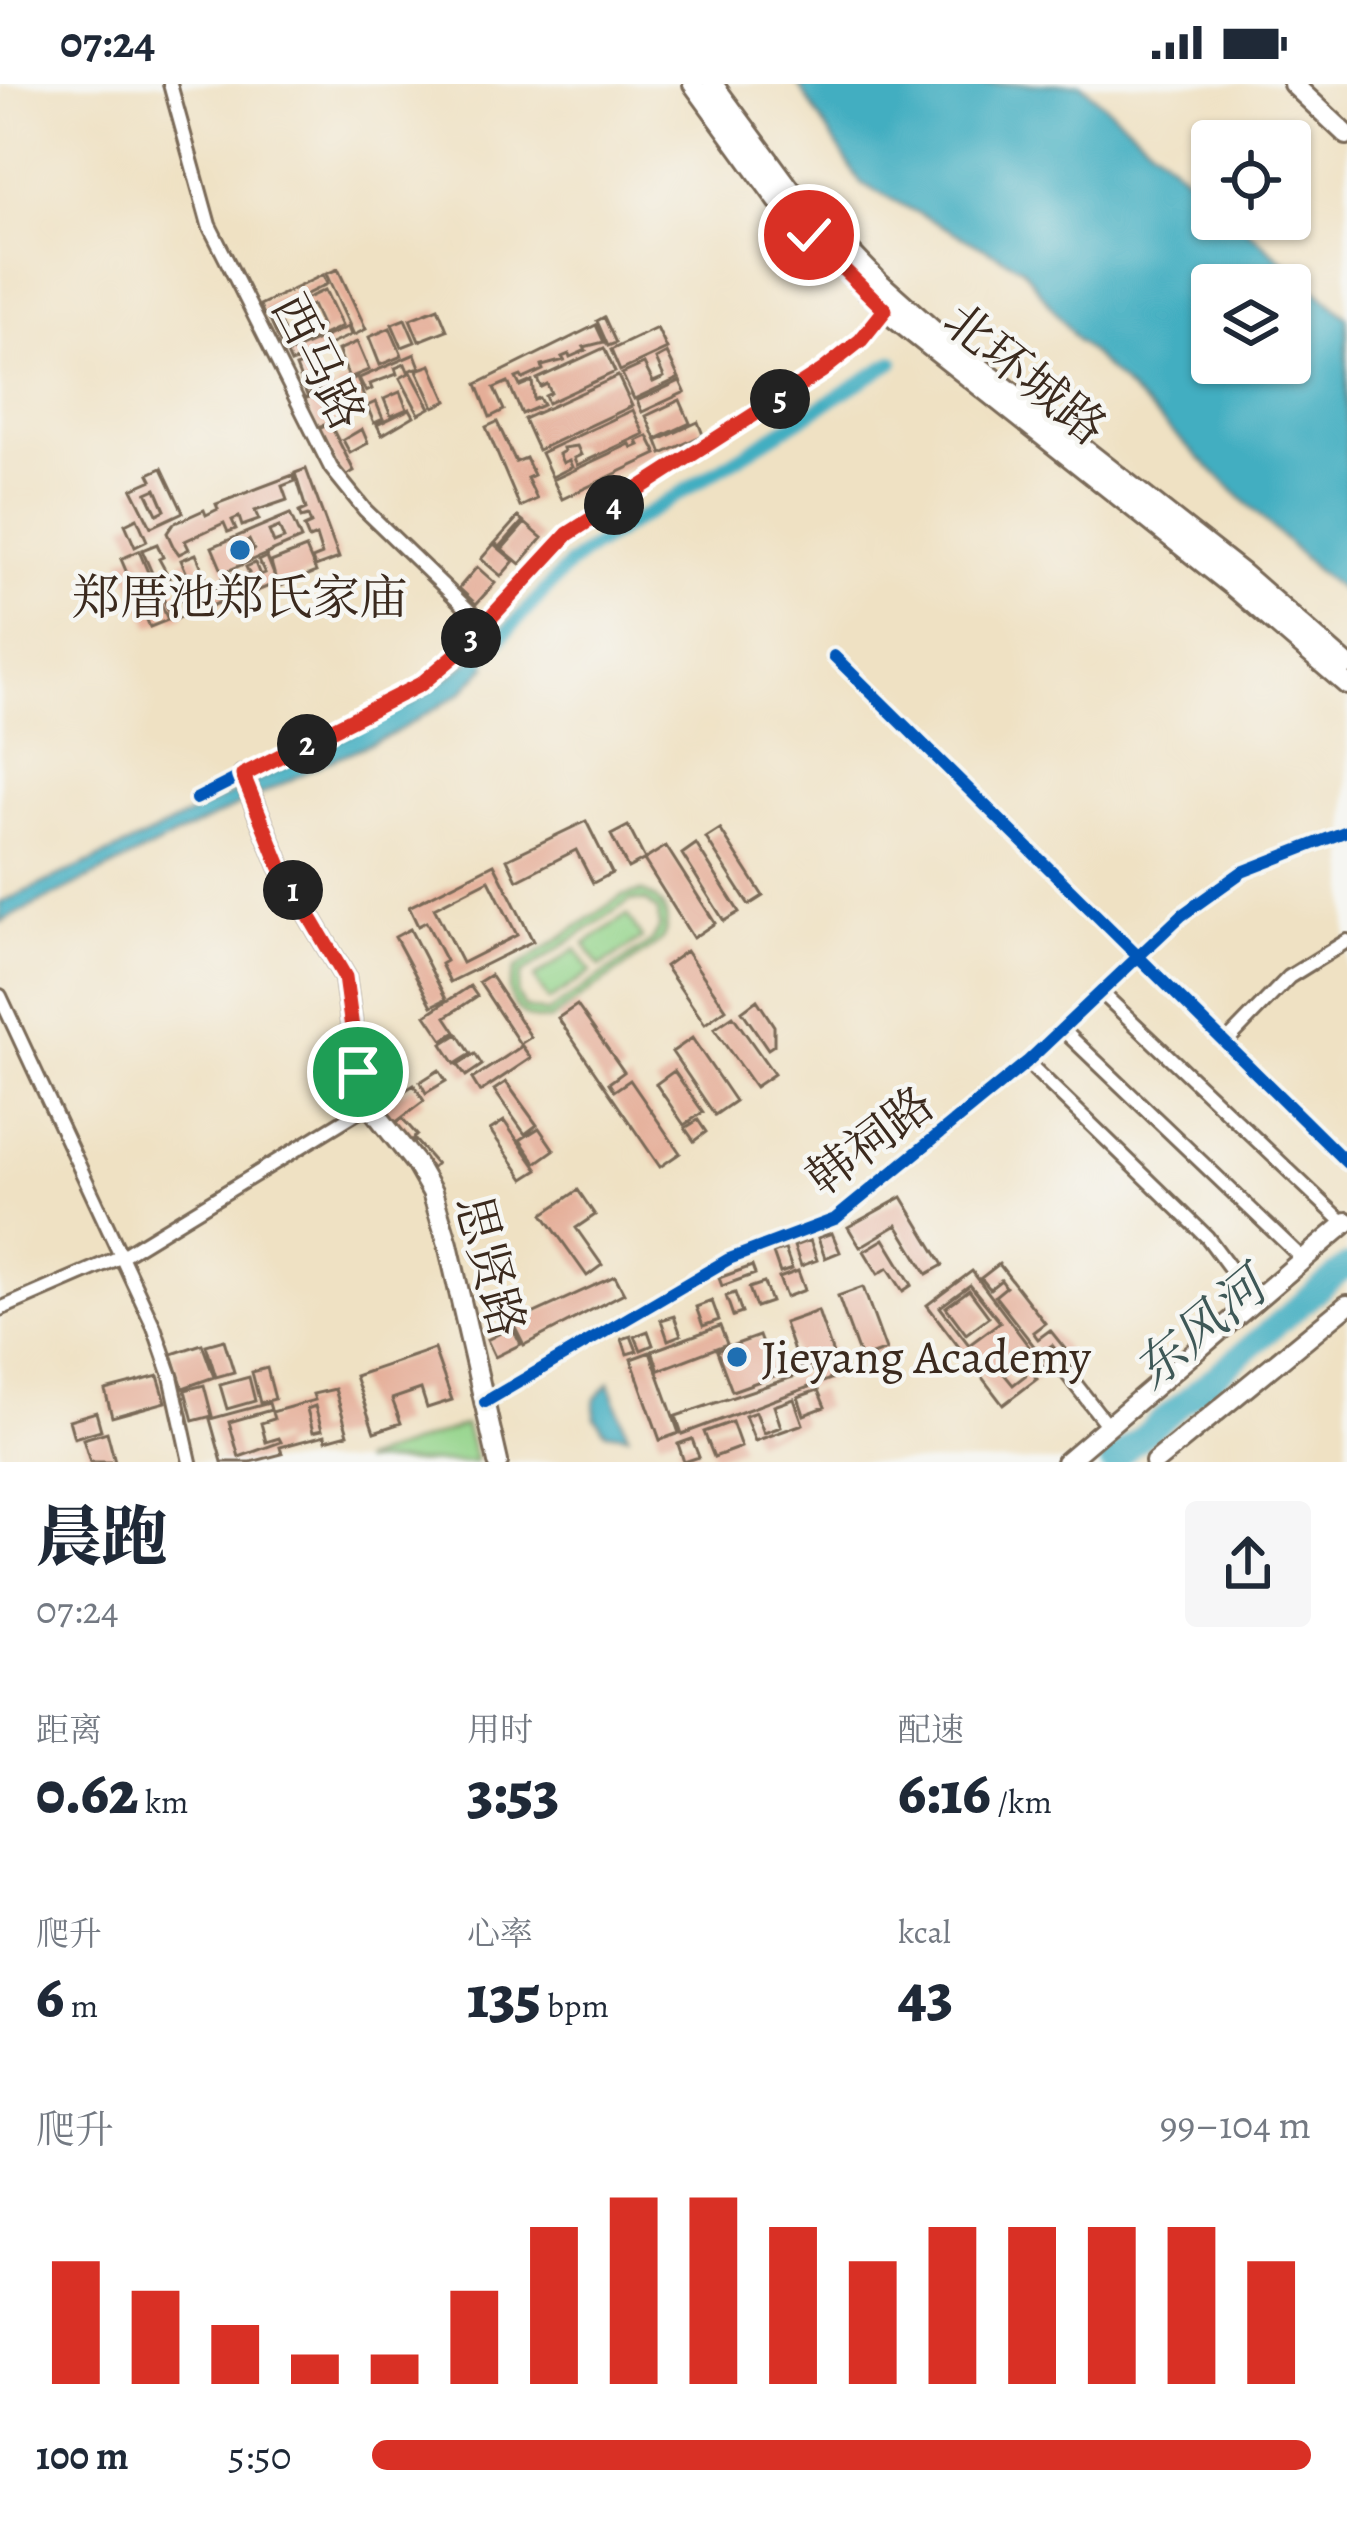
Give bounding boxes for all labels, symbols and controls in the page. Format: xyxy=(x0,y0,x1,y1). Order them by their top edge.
text: 07:24 xyxy=(60,11,155,73)
map controls xyxy=(1191,120,1311,384)
button: locate xyxy=(1191,120,1311,240)
pin xyxy=(758,184,860,286)
icon: check xyxy=(776,202,842,268)
button: layers xyxy=(1191,264,1311,384)
street label: 西马路 xyxy=(256,283,380,441)
street label: 北环城路 xyxy=(930,288,1120,460)
pin: 5 xyxy=(750,369,810,429)
text: 5 xyxy=(773,376,787,421)
pin: 4 xyxy=(584,475,644,535)
text: 4 xyxy=(606,482,622,527)
marker: 郑厝池郑氏家庙 xyxy=(227,537,253,563)
place label: 郑厝池郑氏家庙 xyxy=(72,565,408,631)
pin: 3 xyxy=(441,608,501,668)
text: 3 xyxy=(464,615,478,660)
pin: 2 xyxy=(277,714,337,774)
text: 2 xyxy=(299,721,315,766)
pin: 1 xyxy=(263,860,323,920)
text: 1 xyxy=(287,867,299,912)
pin xyxy=(307,1021,409,1123)
icon: arrive xyxy=(325,1039,391,1105)
street label: 韩祠路 xyxy=(793,1071,947,1211)
street label: 思贤路 xyxy=(439,1188,541,1344)
water label: 东风河 xyxy=(1119,1248,1287,1405)
place label: Jieyang Academy xyxy=(761,1324,1091,1390)
marker: Jieyang Academy xyxy=(724,1344,750,1370)
text: 晨跑 xyxy=(36,1493,168,1583)
button: share xyxy=(1185,1501,1311,1627)
text: 07:24 xyxy=(36,1583,119,1636)
text: 距离 xyxy=(36,1707,102,1752)
text: 用时 xyxy=(467,1707,533,1752)
text: 配速 xyxy=(898,1707,964,1752)
text: 0.62 xyxy=(36,1752,138,1834)
text: 3:53 xyxy=(467,1752,559,1834)
text: 6:16 xyxy=(898,1752,991,1834)
text: km xyxy=(138,1779,189,1824)
text: /km xyxy=(991,1779,1052,1824)
text: kcal xyxy=(898,1909,951,1954)
text: 爬升 xyxy=(36,1911,102,1956)
text: 心率 xyxy=(467,1911,533,1956)
text: 43 xyxy=(898,1954,953,2036)
text: 6 xyxy=(36,1956,64,2038)
text: 135 xyxy=(467,1956,541,2038)
text: m xyxy=(64,1983,98,2028)
text: bpm xyxy=(541,1983,609,2028)
text: 99–104 m xyxy=(1160,2098,1311,2151)
text: 爬升 xyxy=(36,2103,114,2156)
text: 100 m xyxy=(36,2429,129,2482)
text: 5:50 xyxy=(228,2429,292,2482)

